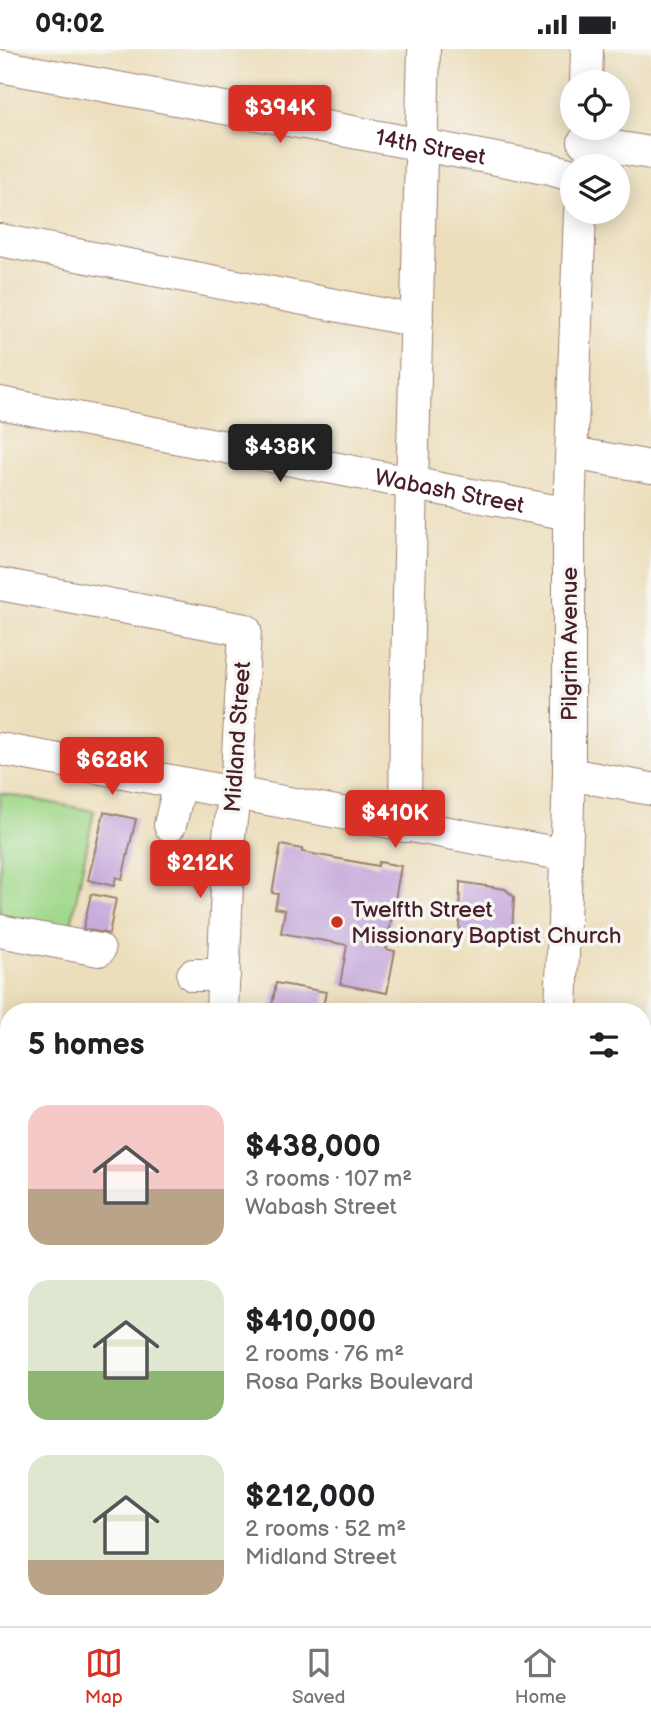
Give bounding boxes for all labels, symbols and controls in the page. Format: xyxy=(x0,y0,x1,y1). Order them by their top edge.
text: 09:02 xyxy=(35,9,104,40)
map controls xyxy=(560,70,630,224)
button: locate xyxy=(560,70,630,140)
pin: $394K xyxy=(231,85,329,145)
text: $394K xyxy=(244,94,316,122)
street label: 14th Street xyxy=(373,124,488,172)
button: layers xyxy=(560,154,630,224)
pin: $438K xyxy=(231,425,329,484)
text: $438K xyxy=(244,433,316,461)
street label: Wabash Street xyxy=(372,463,526,520)
street label: Pilgrim Avenue xyxy=(556,567,584,721)
street label: Midland Street xyxy=(219,661,257,814)
pin: $628K xyxy=(63,737,161,797)
text: $628K xyxy=(76,746,148,774)
pin: $410K xyxy=(346,791,444,850)
text: $410K xyxy=(361,799,429,827)
pin: $212K xyxy=(151,841,249,900)
text: $212K xyxy=(166,849,234,877)
place label: Twelfth Street Missionary Baptist Church xyxy=(351,896,622,950)
marker: Twelfth Street Missionary Baptist Church xyxy=(329,914,345,930)
icon: filters xyxy=(585,1026,623,1064)
text: 5 homes xyxy=(28,1027,145,1063)
text: $438,000 xyxy=(245,1129,381,1165)
icon: home xyxy=(84,1133,168,1217)
text: 3 rooms · 107 m² xyxy=(245,1165,412,1193)
text: Wabash Street xyxy=(245,1193,397,1221)
text: $410,000 xyxy=(245,1304,376,1340)
icon: home xyxy=(84,1308,168,1392)
text: 2 rooms · 76 m² xyxy=(245,1340,404,1368)
text: Rosa Parks Boulevard xyxy=(245,1368,473,1396)
text: $212,000 xyxy=(245,1479,375,1515)
icon: home xyxy=(84,1483,168,1567)
text: 2 rooms · 52 m² xyxy=(245,1515,406,1543)
text: Midland Street xyxy=(245,1543,396,1571)
tab: Map xyxy=(85,1644,123,1709)
tab: Saved xyxy=(292,1644,345,1709)
tab: Home xyxy=(515,1644,566,1709)

